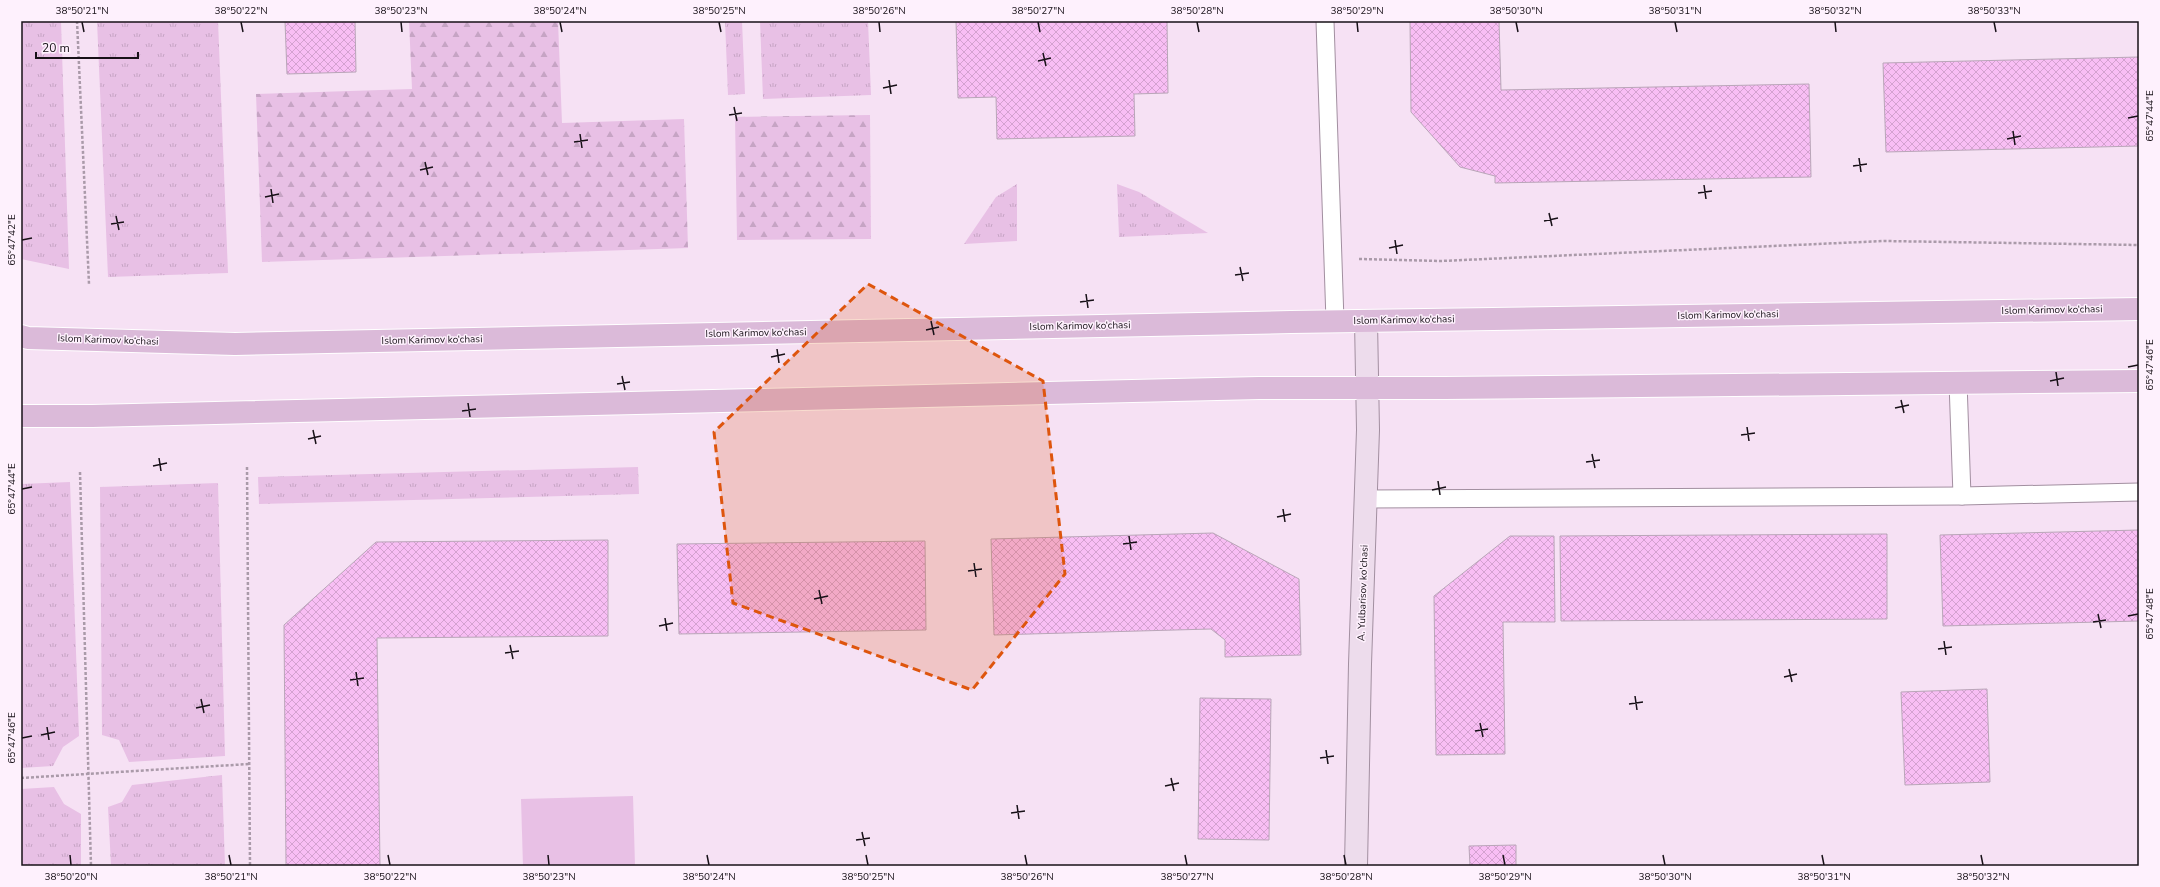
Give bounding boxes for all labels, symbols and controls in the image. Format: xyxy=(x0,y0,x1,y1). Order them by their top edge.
text: 38°50'21"N xyxy=(55,4,109,18)
text: 38°50'22"N xyxy=(214,4,268,18)
text: 38°50'23"N xyxy=(374,4,428,18)
text: 38°50'24"N xyxy=(533,4,587,18)
text: 38°50'25"N xyxy=(692,4,746,18)
text: 38°50'26"N xyxy=(852,4,906,18)
text: 38°50'27"N xyxy=(1011,4,1065,18)
text: 38°50'28"N xyxy=(1170,4,1224,18)
text: 38°50'29"N xyxy=(1330,4,1384,18)
text: 38°50'30"N xyxy=(1489,4,1543,18)
text: 38°50'31"N xyxy=(1648,4,1702,18)
text: 38°50'32"N xyxy=(1808,4,1862,18)
text: 38°50'33"N xyxy=(1967,4,2021,18)
scale bar xyxy=(36,34,138,60)
text: 20 m xyxy=(42,40,70,56)
text: 65°47'44"E xyxy=(2143,90,2157,142)
text: 65°47'42"E xyxy=(5,214,19,266)
street label: Islom Karimov ko‘chasi xyxy=(2001,302,2103,318)
street label: Islom Karimov ko‘chasi xyxy=(1677,307,1779,323)
street label: Islom Karimov ko‘chasi xyxy=(1353,312,1455,328)
street label: Islom Karimov ko‘chasi xyxy=(1029,318,1131,334)
street label: Islom Karimov ko‘chasi xyxy=(705,325,807,341)
street label: Islom Karimov ko‘chasi xyxy=(57,331,159,349)
street label: Islom Karimov ko‘chasi xyxy=(381,332,483,348)
text: 65°47'46"E xyxy=(2143,339,2157,391)
text: 65°47'44"E xyxy=(5,463,19,515)
street label: A. Yulbarisov ko'chasi xyxy=(1354,544,1372,642)
text: 65°47'48"E xyxy=(2143,588,2157,640)
text: 65°47'46"E xyxy=(5,712,19,764)
text: 38°50'20"N xyxy=(44,870,98,884)
text: 38°50'21"N xyxy=(204,870,258,884)
text: 38°50'22"N xyxy=(363,870,417,884)
text: 38°50'23"N xyxy=(522,870,576,884)
text: 38°50'24"N xyxy=(682,870,736,884)
text: 38°50'25"N xyxy=(841,870,895,884)
text: 38°50'26"N xyxy=(1000,870,1054,884)
text: 38°50'27"N xyxy=(1160,870,1214,884)
text: 38°50'28"N xyxy=(1319,870,1373,884)
text: 38°50'29"N xyxy=(1478,870,1532,884)
text: 38°50'30"N xyxy=(1638,870,1692,884)
text: 38°50'31"N xyxy=(1797,870,1851,884)
text: 38°50'32"N xyxy=(1956,870,2010,884)

